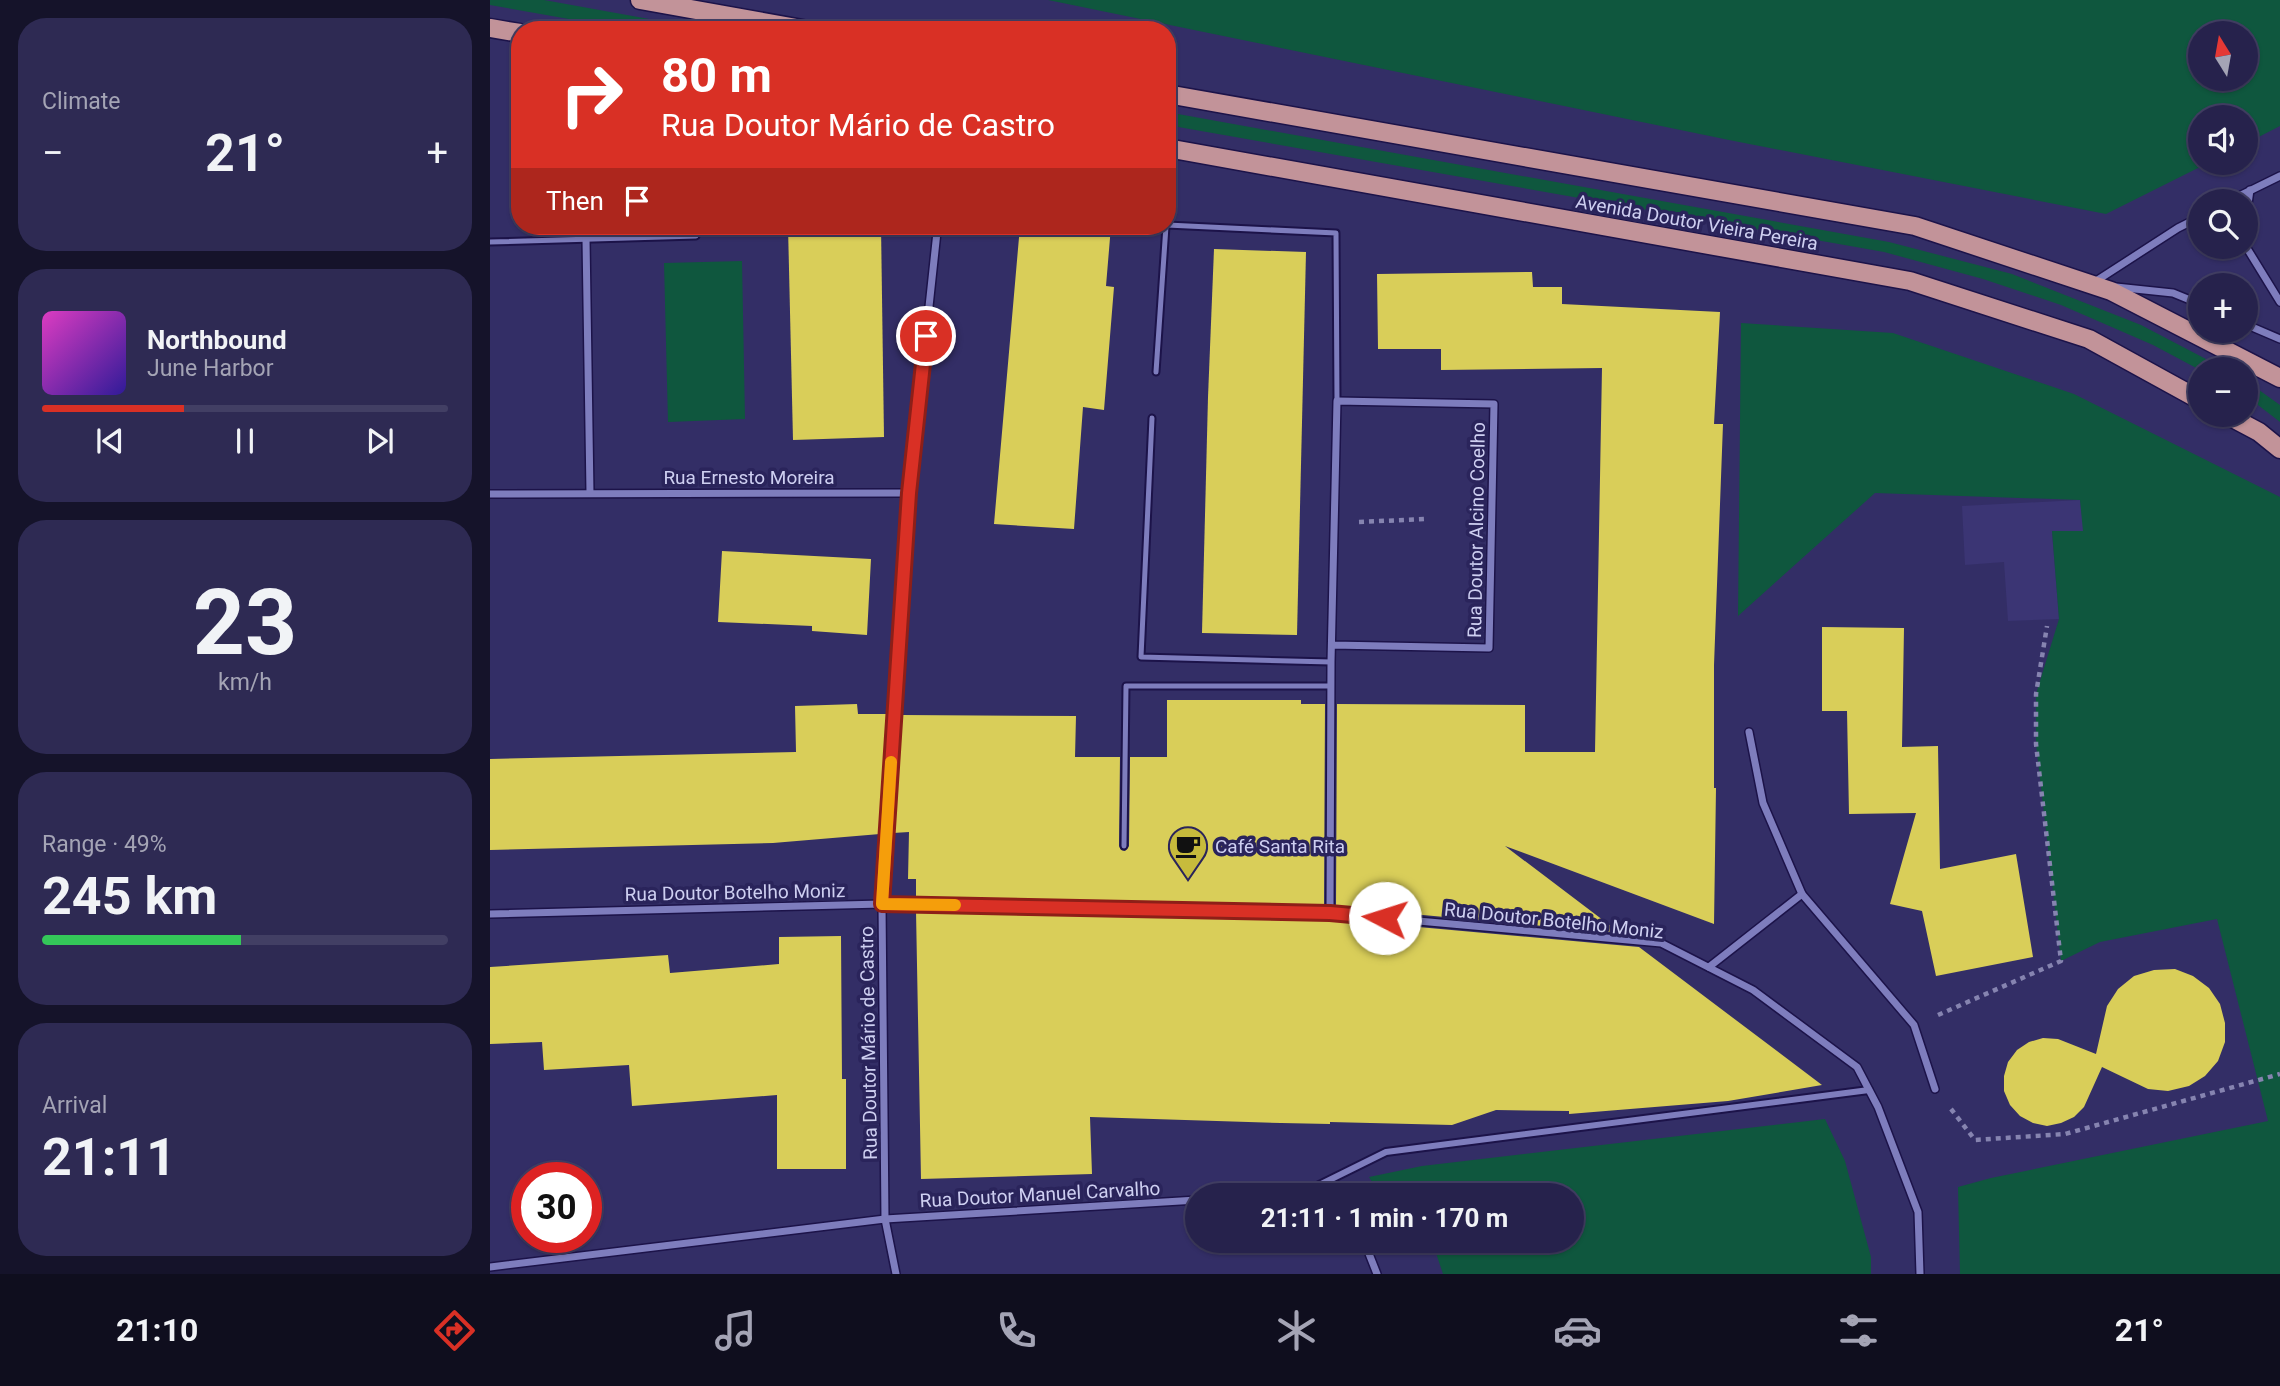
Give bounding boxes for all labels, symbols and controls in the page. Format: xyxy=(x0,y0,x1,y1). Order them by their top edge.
north arrow xyxy=(2188,21,2258,91)
map controls xyxy=(2188,21,2258,427)
text: 80 m xyxy=(661,47,772,104)
icon: right xyxy=(546,49,637,140)
text: Climate xyxy=(42,88,121,115)
button: sound xyxy=(2188,105,2258,175)
text: Rua Doutor Mário de Castro xyxy=(661,106,1055,144)
text: 21° xyxy=(205,123,285,184)
text: − xyxy=(42,131,64,175)
text: + xyxy=(426,131,448,175)
icon: arrive xyxy=(618,182,656,220)
text: Then xyxy=(546,186,604,216)
button: search xyxy=(2188,189,2258,259)
street label: Avenida Doutor Vieira Pereira xyxy=(1574,190,1820,255)
button: + xyxy=(2188,273,2258,343)
pin xyxy=(896,306,956,366)
icon: arrive xyxy=(907,317,945,355)
text: Northbound xyxy=(147,325,287,355)
text: June Harbor xyxy=(147,355,274,382)
button: − xyxy=(2188,357,2258,427)
icon: previous xyxy=(91,422,129,460)
icon: pause xyxy=(226,422,264,460)
icon: next xyxy=(361,422,399,460)
street label: Rua Doutor Alcino Coelho xyxy=(1463,422,1490,638)
street label: Rua Ernesto Moreira xyxy=(663,466,835,489)
text: 23 xyxy=(193,570,297,676)
text: km/h xyxy=(218,669,272,696)
cafe icon: Café Santa Rita xyxy=(1167,825,1209,880)
text: Range · 49% xyxy=(42,831,167,858)
place label: Café Santa Rita xyxy=(1215,835,1345,858)
text: 245 km xyxy=(42,866,217,927)
street label: Rua Doutor Botelho Moniz xyxy=(625,879,845,906)
position arrow xyxy=(1348,881,1422,955)
street label: Rua Doutor Botelho Moniz xyxy=(1443,898,1665,943)
street label: Rua Doutor Mário de Castro xyxy=(855,926,882,1160)
text: Arrival xyxy=(42,1092,107,1119)
text: 21:11 xyxy=(42,1127,176,1188)
speed limit sign: 30 xyxy=(511,1162,602,1253)
street label: Rua Doutor Manuel Carvalho xyxy=(919,1177,1161,1212)
text: 21:11 · 1 min · 170 m xyxy=(1261,1203,1508,1233)
icon: directions xyxy=(430,1306,479,1355)
icon: music xyxy=(711,1306,760,1355)
icon: phone xyxy=(992,1306,1041,1355)
icon: climate xyxy=(1272,1306,1321,1355)
icon: car xyxy=(1553,1306,1602,1355)
icon: filters xyxy=(1834,1306,1883,1355)
text: 21:10 xyxy=(116,1311,198,1349)
text: 21° xyxy=(2115,1311,2164,1349)

